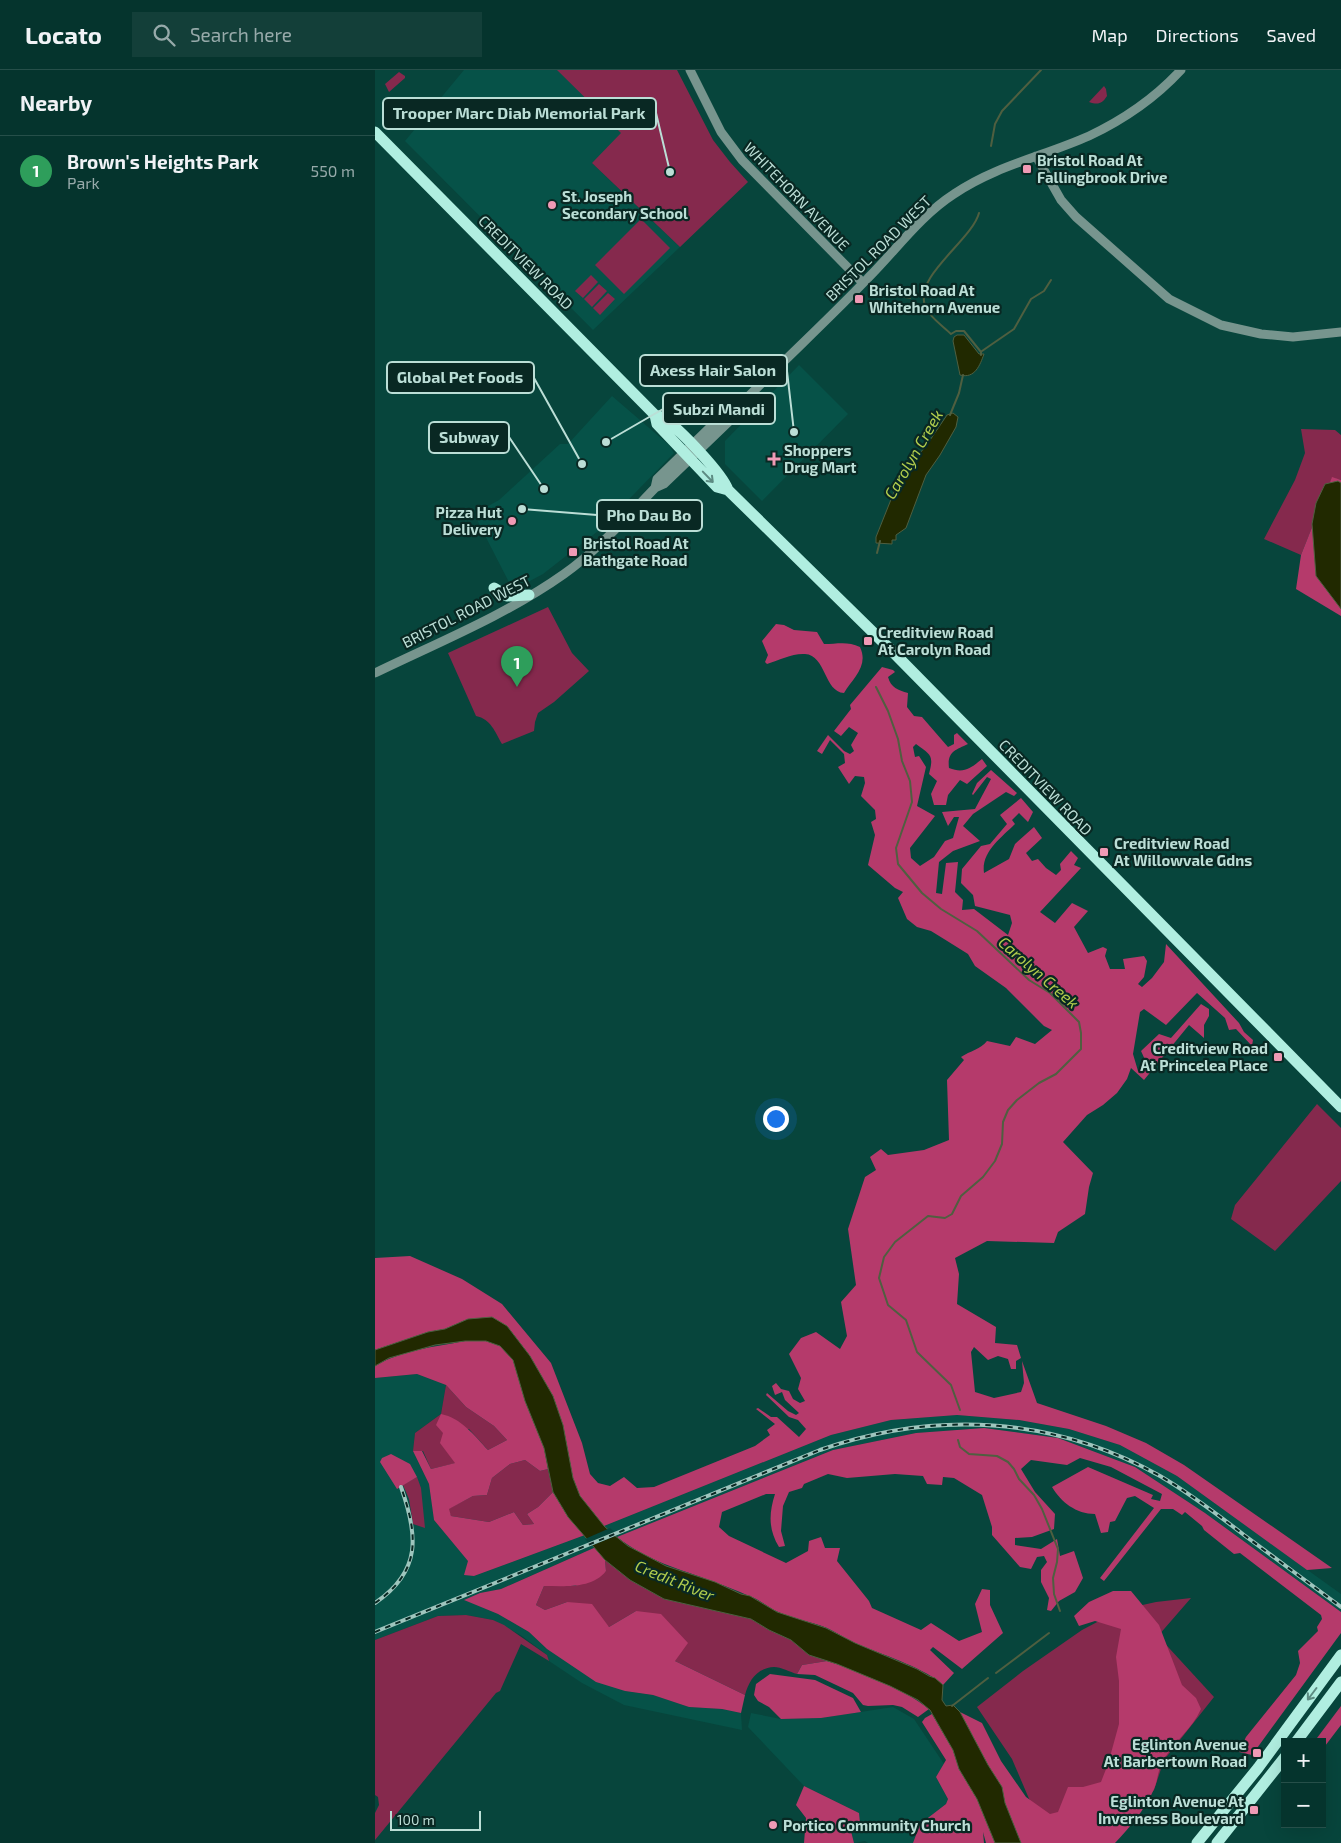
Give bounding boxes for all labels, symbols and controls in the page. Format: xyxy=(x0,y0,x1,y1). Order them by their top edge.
search box xyxy=(132,12,482,57)
text: Locato xyxy=(25,20,102,49)
icon: search xyxy=(150,21,178,49)
text: Search here xyxy=(190,23,292,46)
text: Map xyxy=(1091,24,1128,46)
text: Directions xyxy=(1156,24,1239,46)
text: Saved xyxy=(1267,24,1316,46)
text: Nearby xyxy=(20,90,92,115)
callout: Trooper Marc Diab Memorial Park xyxy=(383,98,656,129)
text: Trooper Marc Diab Memorial Park xyxy=(393,103,645,122)
street label: WHITEHORN AVENUE xyxy=(741,138,853,254)
text: Brown's Heights Park xyxy=(67,150,259,173)
place label: Bristol Road At Fallingbrook Drive xyxy=(1037,151,1167,186)
text: 1 xyxy=(33,161,39,180)
text: 550 m xyxy=(311,161,355,180)
marker: Bristol Road At Fallingbrook Drive xyxy=(1021,163,1033,175)
text: Park xyxy=(67,173,100,192)
place label: St. Joseph Secondary School xyxy=(562,187,688,223)
street label: BRISTOL ROAD WEST xyxy=(822,191,935,304)
marker: St. Joseph Secondary School xyxy=(546,199,558,211)
street label: CREDITVIEW ROAD xyxy=(475,211,577,313)
place label: Bristol Road At Whitehorn Avenue xyxy=(869,281,1000,316)
marker: Bristol Road At Whitehorn Avenue xyxy=(853,293,865,305)
callout: Axess Hair Salon xyxy=(640,355,787,386)
text: Axess Hair Salon xyxy=(650,360,776,379)
callout: Global Pet Foods xyxy=(387,362,534,393)
text: Global Pet Foods xyxy=(397,367,523,386)
callout: Subzi Mandi xyxy=(663,393,775,424)
text: Subzi Mandi xyxy=(673,399,765,418)
water label: Carolyn Creek xyxy=(880,406,947,503)
callout: Subway xyxy=(429,422,509,453)
text: Subway xyxy=(439,427,499,447)
place label: Shoppers Drug Mart xyxy=(784,441,856,476)
marker: Shoppers Drug Mart xyxy=(768,453,780,465)
one-way arrow xyxy=(702,471,714,483)
callout: Pho Dau Bo xyxy=(597,500,702,531)
place label: Pizza Hut Delivery xyxy=(436,503,503,539)
text: Pho Dau Bo xyxy=(606,505,692,524)
marker: Pizza Hut Delivery xyxy=(506,515,518,527)
place label: Bristol Road At Bathgate Road xyxy=(583,534,689,569)
marker: Bristol Road At Bathgate Road xyxy=(567,546,579,558)
street label: BRISTOL ROAD WEST xyxy=(399,571,533,651)
place label: Creditview Road At Carolyn Road xyxy=(878,623,994,659)
marker: Creditview Road At Carolyn Road xyxy=(862,635,874,647)
pin: 1 xyxy=(501,646,533,687)
street label: CREDITVIEW ROAD xyxy=(996,735,1096,839)
place label: Creditview Road At Willowvale Gdns xyxy=(1114,834,1252,869)
marker: Creditview Road At Willowvale Gdns xyxy=(1098,846,1110,858)
water label: Carolyn Creek xyxy=(994,932,1083,1013)
place label: Creditview Road At Princelea Place xyxy=(1140,1039,1268,1074)
marker: Creditview Road At Princelea Place xyxy=(1272,1051,1284,1063)
your location xyxy=(763,1106,789,1132)
water label: Credit River xyxy=(633,1555,718,1605)
one-way arrow xyxy=(1307,1687,1317,1701)
place label: Eglinton Avenue At Barbertown Road xyxy=(1104,1735,1247,1770)
map controls xyxy=(1281,1738,1326,1828)
button: + xyxy=(1281,1738,1326,1783)
marker: Eglinton Avenue At Barbertown Road xyxy=(1251,1747,1263,1759)
button: − xyxy=(1281,1783,1326,1828)
place label: Eglinton Avenue At Inverness Boulevard xyxy=(1098,1792,1244,1827)
marker: Eglinton Avenue At Inverness Boulevard xyxy=(1248,1804,1260,1816)
scale bar xyxy=(390,1808,481,1831)
text: 100 m xyxy=(397,1811,435,1828)
place label: Portico Community Church xyxy=(783,1816,971,1835)
marker: Portico Community Church xyxy=(767,1819,779,1831)

